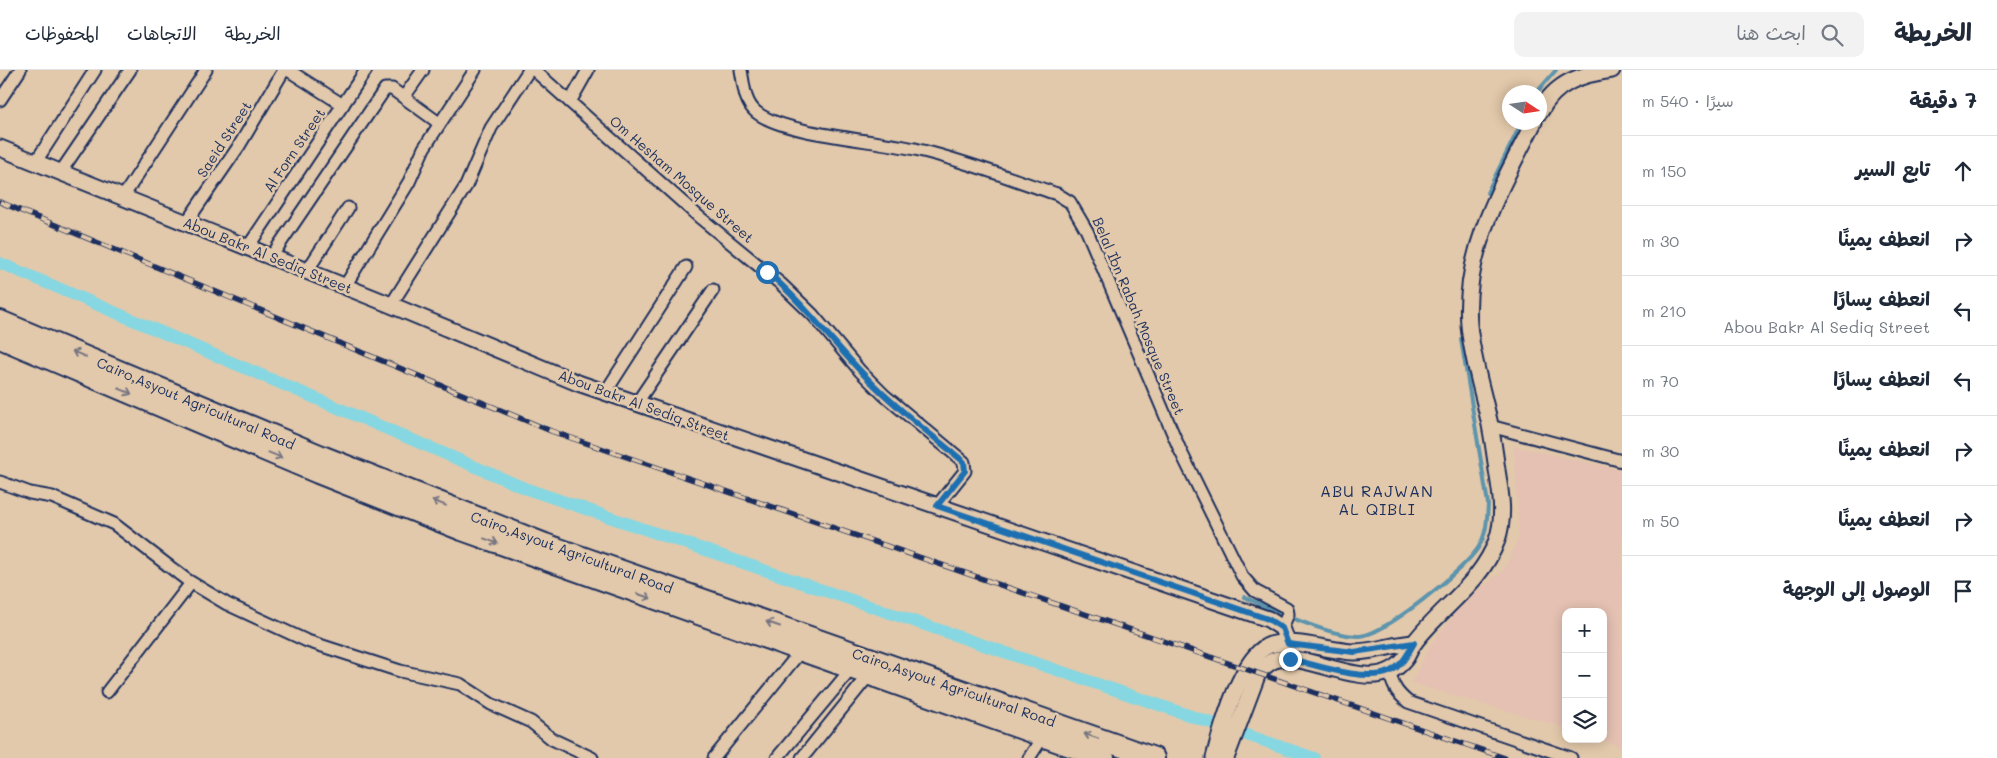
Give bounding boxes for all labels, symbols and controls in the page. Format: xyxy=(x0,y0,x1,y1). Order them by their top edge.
search box xyxy=(1514,12,1864,57)
text: الخريطة xyxy=(1894,16,1972,47)
text: ابحث هنا xyxy=(1736,20,1806,45)
text: المحفوظات xyxy=(25,21,99,45)
text: الاتجاهات xyxy=(127,21,197,45)
text: الخريطة xyxy=(225,21,281,45)
icon: search xyxy=(1818,21,1846,49)
north arrow xyxy=(1502,85,1547,130)
text: 7 دقيقة xyxy=(1909,86,1977,113)
text: سيرًا · 540 m xyxy=(1642,90,1734,111)
street label: Saeid Street xyxy=(192,97,256,181)
street label: Al Forn Street xyxy=(259,104,329,196)
street label: Om Hesham Mosque Street xyxy=(606,111,758,247)
text: تابع السير xyxy=(1855,156,1930,181)
icon: ahead xyxy=(1949,157,1977,185)
text: 150 m xyxy=(1642,160,1686,181)
street label: Abou Bakr Al Sediq Street xyxy=(181,212,355,298)
street label: Belal Ibn Rabah Mosque Street xyxy=(1089,214,1189,418)
text: انعطف يمينًا xyxy=(1838,226,1930,251)
icon: right xyxy=(1949,227,1977,255)
text: 30 m xyxy=(1642,230,1679,251)
route start xyxy=(756,261,779,284)
text: انعطف يسارًا xyxy=(1833,286,1930,311)
icon: left xyxy=(1949,297,1977,325)
text: 210 m xyxy=(1642,300,1686,321)
text: Abou Bakr Al Sediq Street xyxy=(1723,316,1930,337)
one-way arrow xyxy=(72,349,87,359)
street label: Cairo,Asyout Agricultural Road xyxy=(94,352,298,454)
street label: Abou Bakr Al Sediq Street xyxy=(556,365,732,445)
text: انعطف يسارًا xyxy=(1833,366,1930,391)
icon: left xyxy=(1949,367,1977,395)
text: 70 m xyxy=(1642,370,1679,391)
one-way arrow xyxy=(118,388,133,397)
text: انعطف يمينًا xyxy=(1838,436,1930,461)
icon: right xyxy=(1949,437,1977,465)
text: 30 m xyxy=(1642,440,1679,461)
one-way arrow xyxy=(267,450,282,460)
district label: ABU RAJWAN AL QIBLI xyxy=(1320,480,1434,519)
one-way arrow xyxy=(432,498,447,507)
street label: Cairo,Asyout Agricultural Road xyxy=(468,506,676,598)
text: انعطف يمينًا xyxy=(1838,506,1930,531)
icon: right xyxy=(1949,507,1977,535)
text: 50 m xyxy=(1642,510,1679,531)
one-way arrow xyxy=(483,537,498,546)
text: الوصول إلى الوجهة xyxy=(1783,576,1930,601)
icon: arrive xyxy=(1949,577,1977,605)
one-way arrow xyxy=(636,592,651,601)
map controls xyxy=(1562,608,1607,743)
button: + xyxy=(1562,608,1607,653)
one-way arrow xyxy=(766,619,781,628)
street label: Cairo,Asyout Agricultural Road xyxy=(850,643,1058,731)
route end xyxy=(1279,648,1302,671)
button: − xyxy=(1562,653,1607,698)
button: layers xyxy=(1562,698,1607,743)
one-way arrow xyxy=(1084,731,1100,740)

